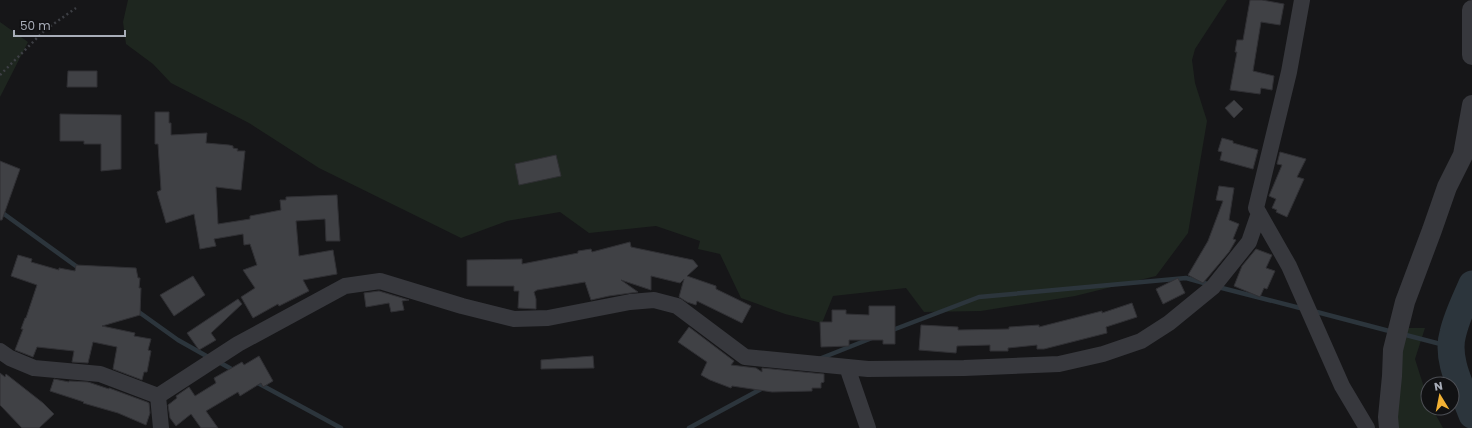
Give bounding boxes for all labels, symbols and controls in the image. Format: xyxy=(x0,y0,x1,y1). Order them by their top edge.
scale bar xyxy=(14,12,125,38)
text: 50 m xyxy=(20,17,51,34)
north arrow xyxy=(1420,376,1460,416)
text: N xyxy=(1433,378,1444,395)

